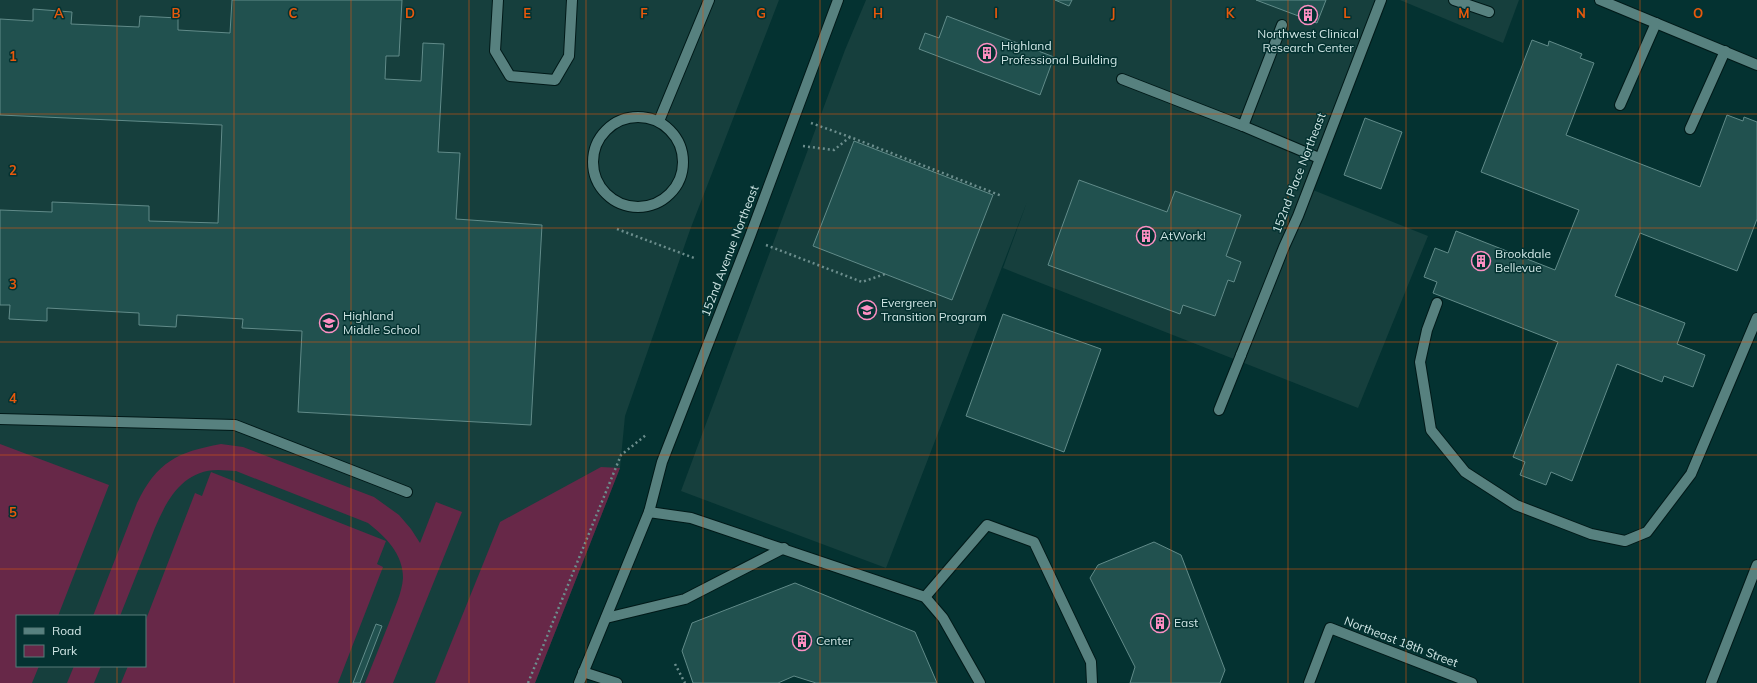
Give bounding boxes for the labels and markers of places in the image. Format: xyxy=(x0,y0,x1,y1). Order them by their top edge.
building icon: Northwest Clinical Research Center xyxy=(1297,4,1319,26)
place label: Northwest Clinical Research Center xyxy=(1257,26,1359,55)
place label: Highland Professional Building xyxy=(1001,38,1117,67)
building icon: Highland Professional Building xyxy=(976,42,998,64)
building icon: AtWork! xyxy=(1135,225,1157,247)
place label: AtWork! xyxy=(1160,228,1206,243)
place label: Brookdale Bellevue xyxy=(1495,246,1551,275)
building icon: Brookdale Bellevue xyxy=(1470,250,1492,272)
place label: Evergreen Transition Program xyxy=(881,295,987,324)
school or university icon: Evergreen Transition Program xyxy=(856,299,878,321)
place label: Highland Middle School xyxy=(343,308,420,337)
school or university icon: Highland Middle School xyxy=(318,312,340,334)
building icon: East xyxy=(1149,612,1171,634)
place label: East xyxy=(1174,615,1198,630)
building icon: Center xyxy=(791,630,813,652)
place label: Center xyxy=(816,633,853,648)

